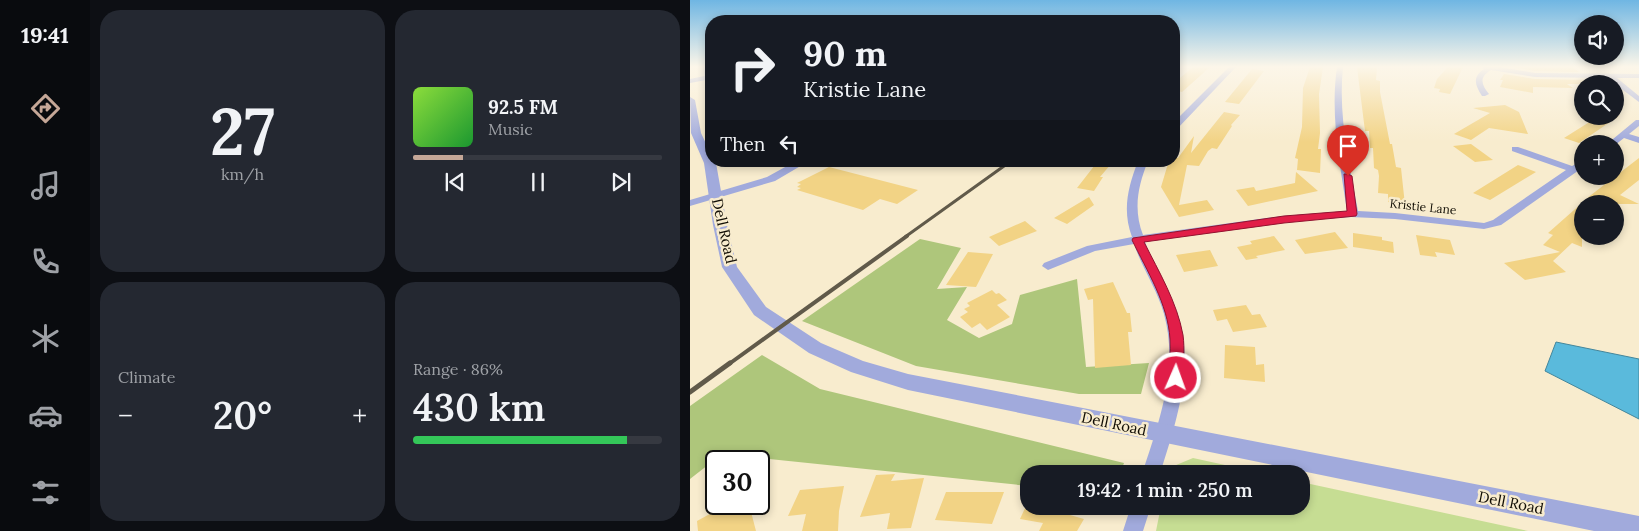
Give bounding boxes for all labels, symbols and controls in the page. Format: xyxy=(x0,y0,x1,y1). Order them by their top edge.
map controls xyxy=(1574,15,1624,245)
button: sound xyxy=(1574,15,1624,65)
text: 19:41 xyxy=(21,21,69,49)
text: 90 m xyxy=(803,31,887,76)
icon: right xyxy=(720,35,785,100)
text: Kristie Lane xyxy=(803,75,926,103)
button: search xyxy=(1574,75,1624,125)
text: 27 xyxy=(210,90,275,173)
icon: directions xyxy=(28,91,63,126)
text: 92.5 FM xyxy=(488,95,558,119)
text: Music xyxy=(488,119,533,139)
pin xyxy=(1327,125,1369,176)
icon: left xyxy=(775,130,803,158)
text: Then xyxy=(720,132,765,156)
icon: arrive xyxy=(1334,132,1362,160)
button: + xyxy=(1574,135,1624,185)
text: km/h xyxy=(221,164,264,184)
icon: music xyxy=(28,168,63,203)
icon: previous xyxy=(441,168,469,196)
icon: pause xyxy=(524,168,552,196)
icon: next xyxy=(607,168,635,196)
button: − xyxy=(1574,195,1624,245)
street label: Dell Road xyxy=(708,196,741,265)
street label: Kristie Lane xyxy=(1389,196,1458,218)
icon: phone xyxy=(28,244,63,279)
icon: climate xyxy=(28,321,63,356)
position arrow xyxy=(1149,351,1201,403)
text: Range · 86% xyxy=(413,359,503,379)
text: Climate xyxy=(118,367,175,387)
text: 430 km xyxy=(413,383,545,431)
text: 20° xyxy=(213,391,272,439)
icon: car xyxy=(28,398,63,433)
text: − xyxy=(118,398,133,434)
text: + xyxy=(352,398,367,434)
street label: Dell Road xyxy=(1080,407,1148,440)
speed limit sign: 30 xyxy=(705,450,770,515)
icon: filters xyxy=(28,475,63,510)
text: 19:42 · 1 min · 250 m xyxy=(1078,478,1252,502)
street label: Dell Road xyxy=(1477,487,1545,518)

